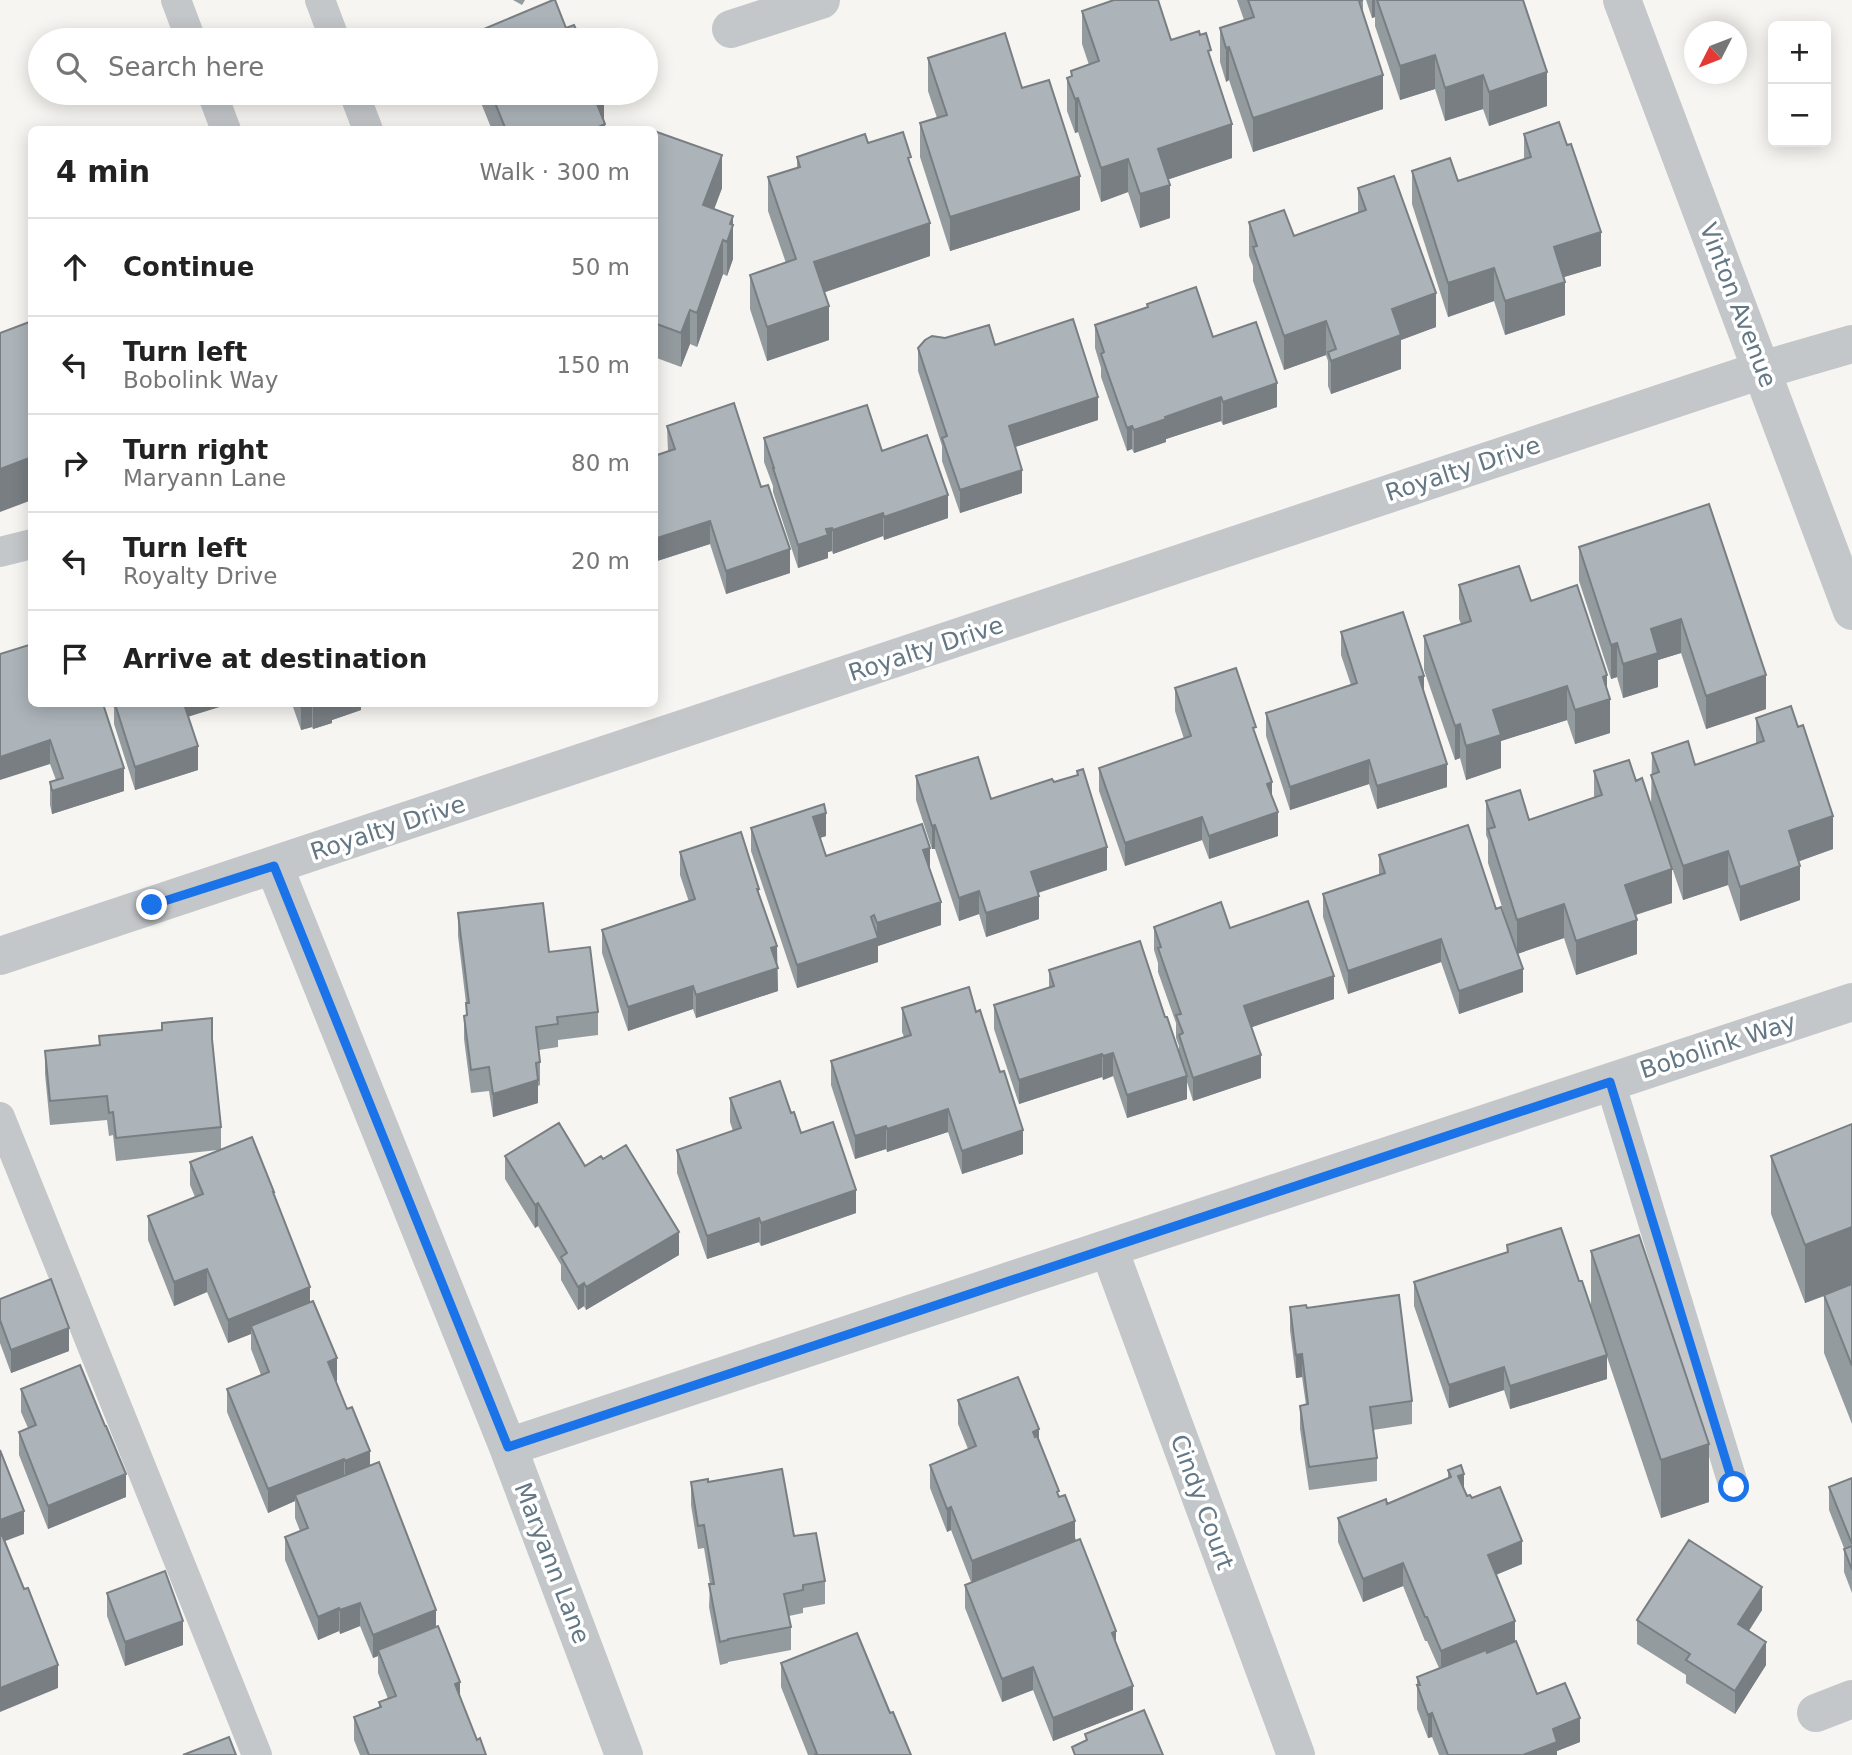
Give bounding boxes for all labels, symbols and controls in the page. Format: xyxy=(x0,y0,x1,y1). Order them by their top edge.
north arrow xyxy=(1684,21,1747,84)
map controls xyxy=(1768,21,1831,147)
button: + xyxy=(1768,21,1831,84)
search box xyxy=(28,28,658,105)
icon: search xyxy=(52,48,90,86)
text: Search here xyxy=(108,52,264,82)
button: − xyxy=(1768,84,1831,147)
text: 4 min xyxy=(56,154,150,189)
text: Walk · 300 m xyxy=(479,159,630,185)
street label: Vinton Avenue xyxy=(1694,219,1782,391)
icon: ahead xyxy=(56,248,94,286)
text: Continue xyxy=(123,252,254,282)
text: 50 m xyxy=(571,254,630,280)
text: Turn left xyxy=(123,337,247,367)
icon: left xyxy=(56,346,94,384)
text: 150 m xyxy=(556,352,630,378)
text: Bobolink Way xyxy=(123,367,279,393)
street label: Royalty Drive xyxy=(1382,431,1544,507)
text: Turn right xyxy=(123,435,268,465)
icon: right xyxy=(56,444,94,482)
text: 80 m xyxy=(571,450,630,476)
text: Maryann Lane xyxy=(123,465,286,491)
text: Turn left xyxy=(123,533,247,563)
icon: left xyxy=(56,542,94,580)
text: 20 m xyxy=(571,548,630,574)
text: Royalty Drive xyxy=(123,563,277,589)
street label: Royalty Drive xyxy=(845,611,1007,687)
icon: arrive xyxy=(56,640,94,678)
text: Arrive at destination xyxy=(123,644,427,674)
street label: Royalty Drive xyxy=(307,790,469,866)
route end xyxy=(136,889,167,920)
street label: Bobolink Way xyxy=(1637,1008,1799,1084)
street label: Cindy Court xyxy=(1165,1431,1239,1573)
route start xyxy=(1718,1471,1749,1502)
street label: Maryann Lane xyxy=(508,1478,596,1648)

